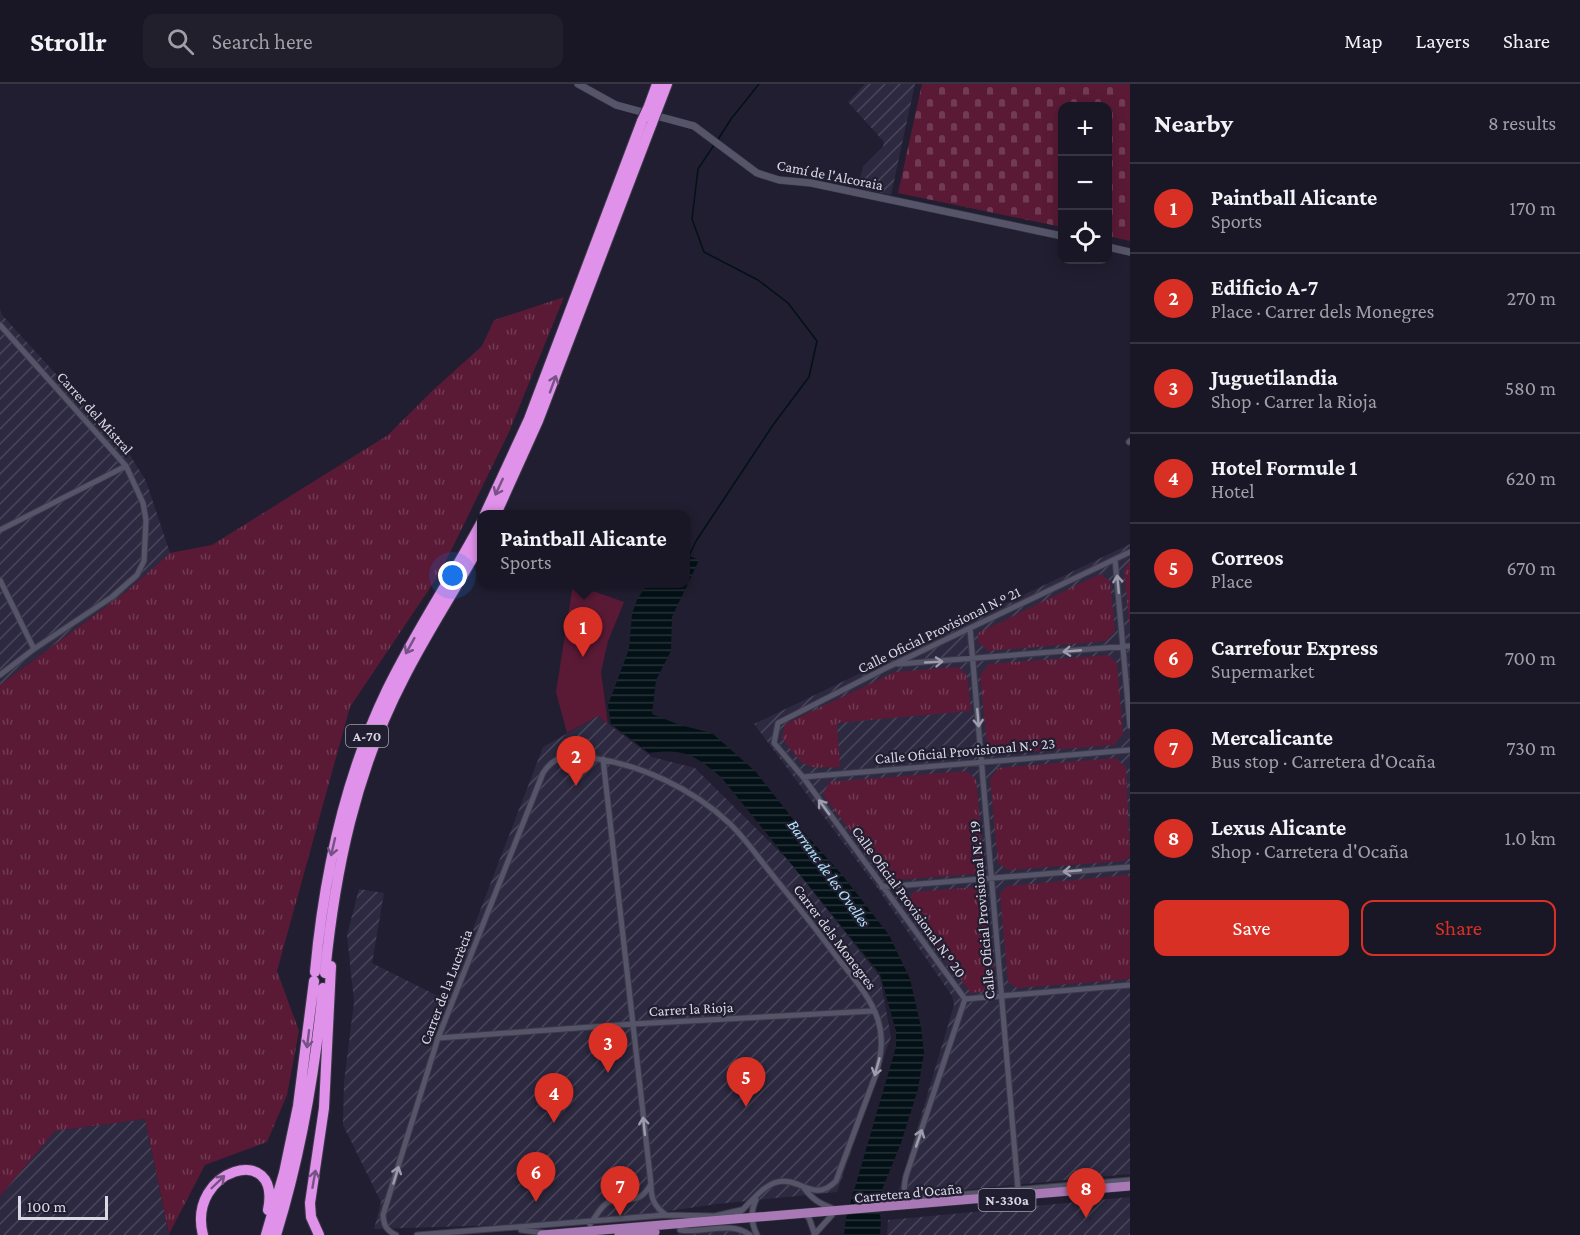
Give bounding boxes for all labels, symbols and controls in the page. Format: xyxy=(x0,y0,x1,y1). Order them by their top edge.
search box xyxy=(143,14,563,68)
icon: search xyxy=(164,25,197,58)
text: Strollr xyxy=(30,26,107,57)
text: Search here xyxy=(212,29,313,54)
text: Map xyxy=(1344,29,1383,53)
text: Layers xyxy=(1416,29,1470,53)
text: Share xyxy=(1503,29,1550,53)
map controls xyxy=(1058,102,1112,264)
button: + xyxy=(1058,102,1112,156)
text: Nearby xyxy=(1154,109,1233,138)
text: 8 results xyxy=(1488,112,1556,134)
button: − xyxy=(1058,156,1112,210)
street label: Camí de l'Alcoraia xyxy=(775,157,885,193)
text: Paintball Alicante xyxy=(1211,185,1377,210)
text: 1 xyxy=(1170,197,1177,219)
text: 170 m xyxy=(1509,197,1556,219)
button: locate xyxy=(1058,210,1112,264)
text: Sports xyxy=(1211,210,1262,232)
text: Edificio A-7 xyxy=(1211,275,1318,300)
text: 2 xyxy=(1168,287,1179,309)
text: 270 m xyxy=(1507,287,1556,309)
text: Place · Carrer dels Monegres xyxy=(1211,300,1434,322)
text: Juguetilandia xyxy=(1211,365,1338,390)
street label: Carrer del Mistral xyxy=(54,369,136,457)
one-way arrow xyxy=(548,375,559,394)
text: 3 xyxy=(1169,377,1178,399)
text: 580 m xyxy=(1505,377,1556,399)
text: Shop · Carrer la Rioja xyxy=(1211,390,1377,412)
text: Hotel Formule 1 xyxy=(1211,455,1357,480)
text: 4 xyxy=(1168,467,1179,489)
text: 620 m xyxy=(1506,467,1556,489)
one-way arrow xyxy=(492,477,504,495)
text: Hotel xyxy=(1211,480,1255,502)
popup xyxy=(477,510,690,588)
text: Paintball Alicante xyxy=(500,526,667,551)
text: Correos xyxy=(1211,545,1283,570)
text: Sports xyxy=(500,551,552,573)
text: 5 xyxy=(1169,557,1178,579)
text: 670 m xyxy=(1507,557,1556,579)
your location xyxy=(438,561,467,590)
text: Place xyxy=(1211,570,1253,592)
one-way arrow xyxy=(1112,574,1123,594)
street label: Calle Oficial Provisional N.º 21 xyxy=(855,584,1023,676)
pin: 1 xyxy=(564,608,602,657)
text: Carrefour Express xyxy=(1211,635,1378,660)
one-way arrow xyxy=(404,637,416,654)
one-way arrow xyxy=(1062,646,1082,657)
text: 6 xyxy=(1168,647,1179,669)
text: 700 m xyxy=(1505,647,1556,669)
one-way arrow xyxy=(923,656,943,667)
text: Supermarket xyxy=(1211,660,1314,682)
one-way arrow xyxy=(973,707,984,727)
road number: A-70 xyxy=(346,725,388,747)
text: Mercalicante xyxy=(1211,725,1333,750)
street label: Calle Oficial Provisional N.º 23 xyxy=(874,735,1056,767)
pin: 2 xyxy=(556,736,596,786)
text: 7 xyxy=(1169,737,1178,759)
text: 730 m xyxy=(1506,737,1556,759)
text: Bus stop · Carretera d'Ocaña xyxy=(1211,750,1436,772)
one-way arrow xyxy=(818,800,830,816)
text: Lexus Alicante xyxy=(1211,815,1346,840)
water label: Barranc de les Ovelles xyxy=(784,816,874,930)
street label: Calle Oficial Provisional N.º 19 xyxy=(966,820,998,1000)
street label: Calle Oficial Provisional N.º 20 xyxy=(849,823,969,981)
text: 8 xyxy=(1168,827,1179,849)
text: 1.0 km xyxy=(1505,827,1556,849)
one-way arrow xyxy=(327,837,338,856)
text: Shop · Carretera d'Ocaña xyxy=(1211,840,1408,862)
one-way arrow xyxy=(1062,866,1082,877)
street label: Carrer dels Monegres xyxy=(790,881,880,993)
button: Save xyxy=(1154,900,1349,956)
button: Share xyxy=(1361,900,1556,956)
street label: Carrer de la Lucrècia xyxy=(417,927,475,1047)
street label: Carrer la Rioja xyxy=(648,999,734,1020)
pin: 3 xyxy=(588,1024,628,1073)
one-way arrow xyxy=(302,1029,313,1049)
one-way arrow xyxy=(871,1057,883,1076)
pin: 5 xyxy=(726,1058,766,1107)
pin: 4 xyxy=(534,1074,574,1123)
one-way arrow xyxy=(639,1117,650,1137)
one-way arrow xyxy=(914,1129,925,1148)
pin: 6 xyxy=(516,1152,556,1202)
one-way arrow xyxy=(391,1166,402,1185)
pin: 7 xyxy=(600,1166,640,1216)
pin: 8 xyxy=(1066,1168,1106,1218)
one-way arrow xyxy=(309,1170,320,1189)
one-way arrow xyxy=(211,1175,226,1189)
street label: Carretera d'Ocaña xyxy=(853,1180,963,1206)
road number: N-330a xyxy=(978,1189,1036,1211)
scale bar xyxy=(18,1193,108,1220)
text: 100 m xyxy=(27,1198,66,1215)

